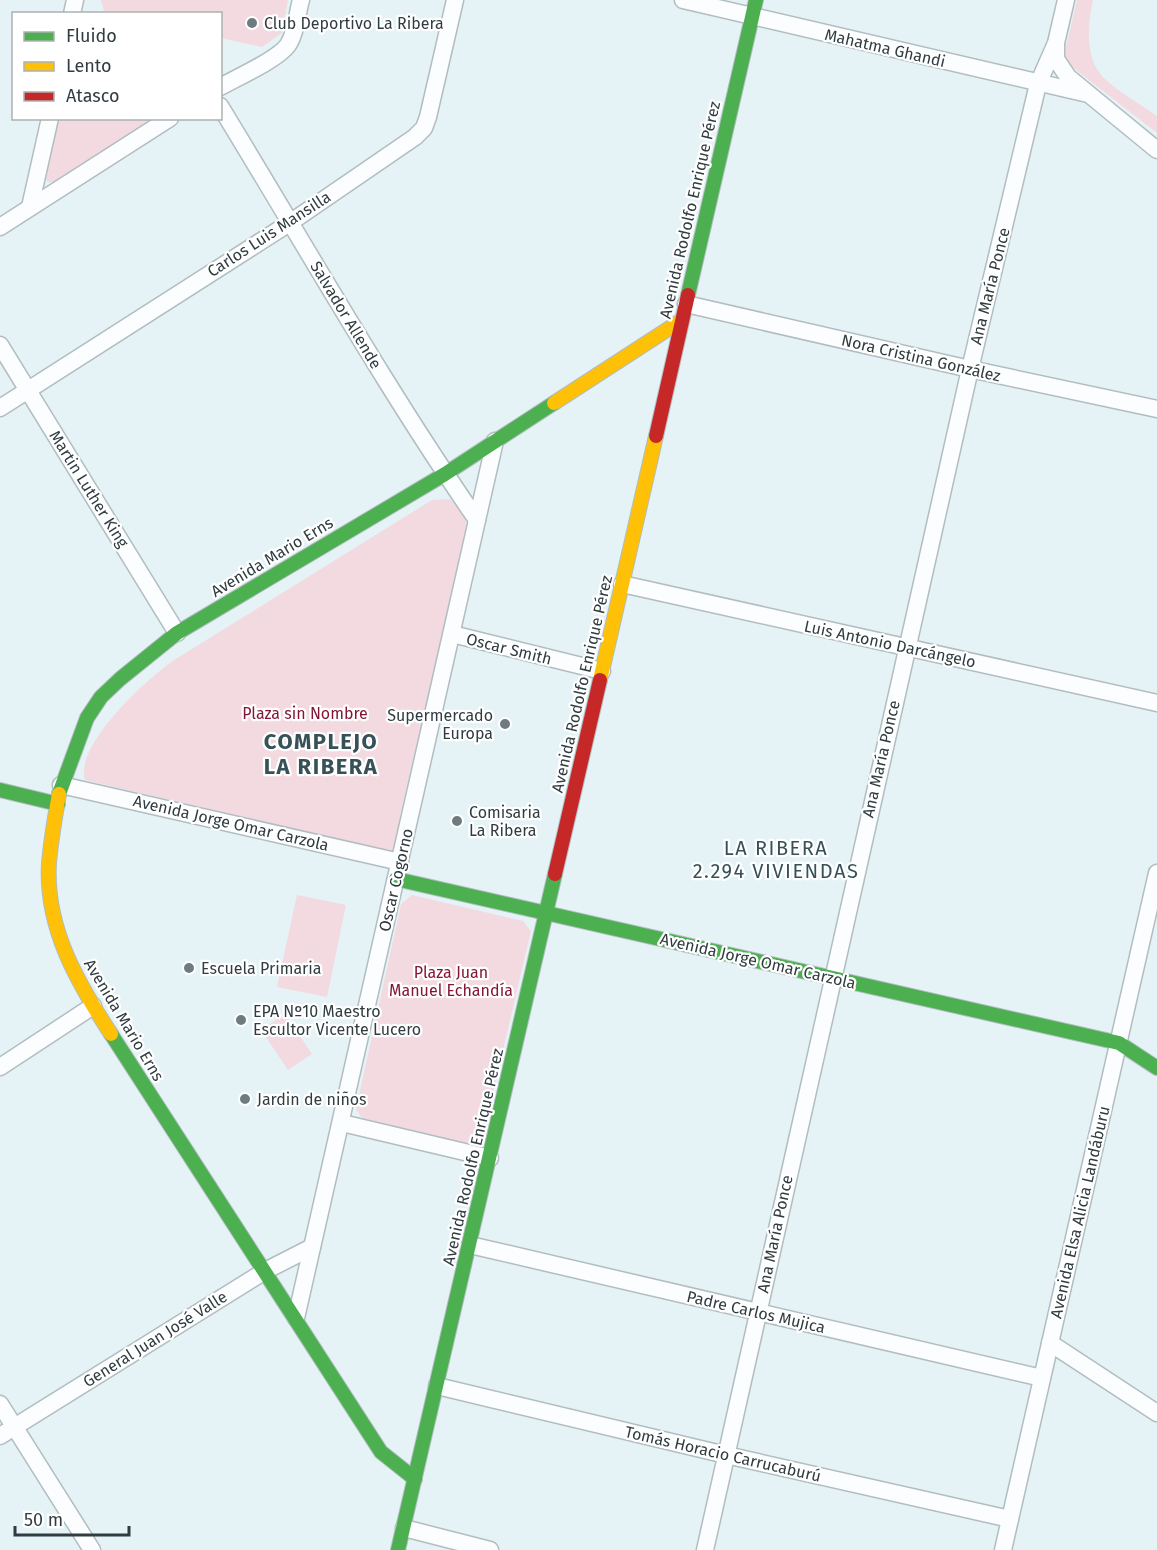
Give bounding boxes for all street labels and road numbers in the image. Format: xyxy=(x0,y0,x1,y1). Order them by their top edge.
street label: Mahatma Ghandi xyxy=(823,25,947,71)
street label: Avenida Rodolfo Enrique Pérez xyxy=(656,100,724,320)
street label: Carlos Luis Mansilla xyxy=(204,187,334,281)
street label: Ana María Ponce xyxy=(966,226,1014,346)
street label: Salvador Allende xyxy=(306,258,386,372)
street label: Nora Cristina González xyxy=(840,330,1002,386)
street label: Martin Luther King xyxy=(45,427,133,552)
street label: Avenida Mario Erns xyxy=(208,513,336,601)
street label: Avenida Rodolfo Enrique Pérez xyxy=(548,574,616,794)
street label: Luis Antonio Darcángelo xyxy=(802,617,978,671)
street label: Oscar Smith xyxy=(464,629,554,669)
street label: Ana María Ponce xyxy=(858,698,904,820)
street label: Avenida Jorge Omar Carzola xyxy=(131,791,331,855)
street label: Oscar Cogorno xyxy=(375,826,417,934)
street label: Avenida Jorge Omar Carzola xyxy=(658,929,858,993)
street label: Avenida Mario Erns xyxy=(80,956,168,1084)
street label: Avenida Rodolfo Enrique Pérez xyxy=(439,1047,507,1267)
street label: Avenida Elsa Alicia Landáburu xyxy=(1046,1104,1114,1320)
street label: Ana María Ponce xyxy=(753,1173,797,1295)
street label: General Juan José Valle xyxy=(80,1287,230,1391)
street label: Padre Carlos Mujica xyxy=(685,1287,827,1337)
street label: Tomás Horacio Carrucaburú xyxy=(623,1422,823,1486)

